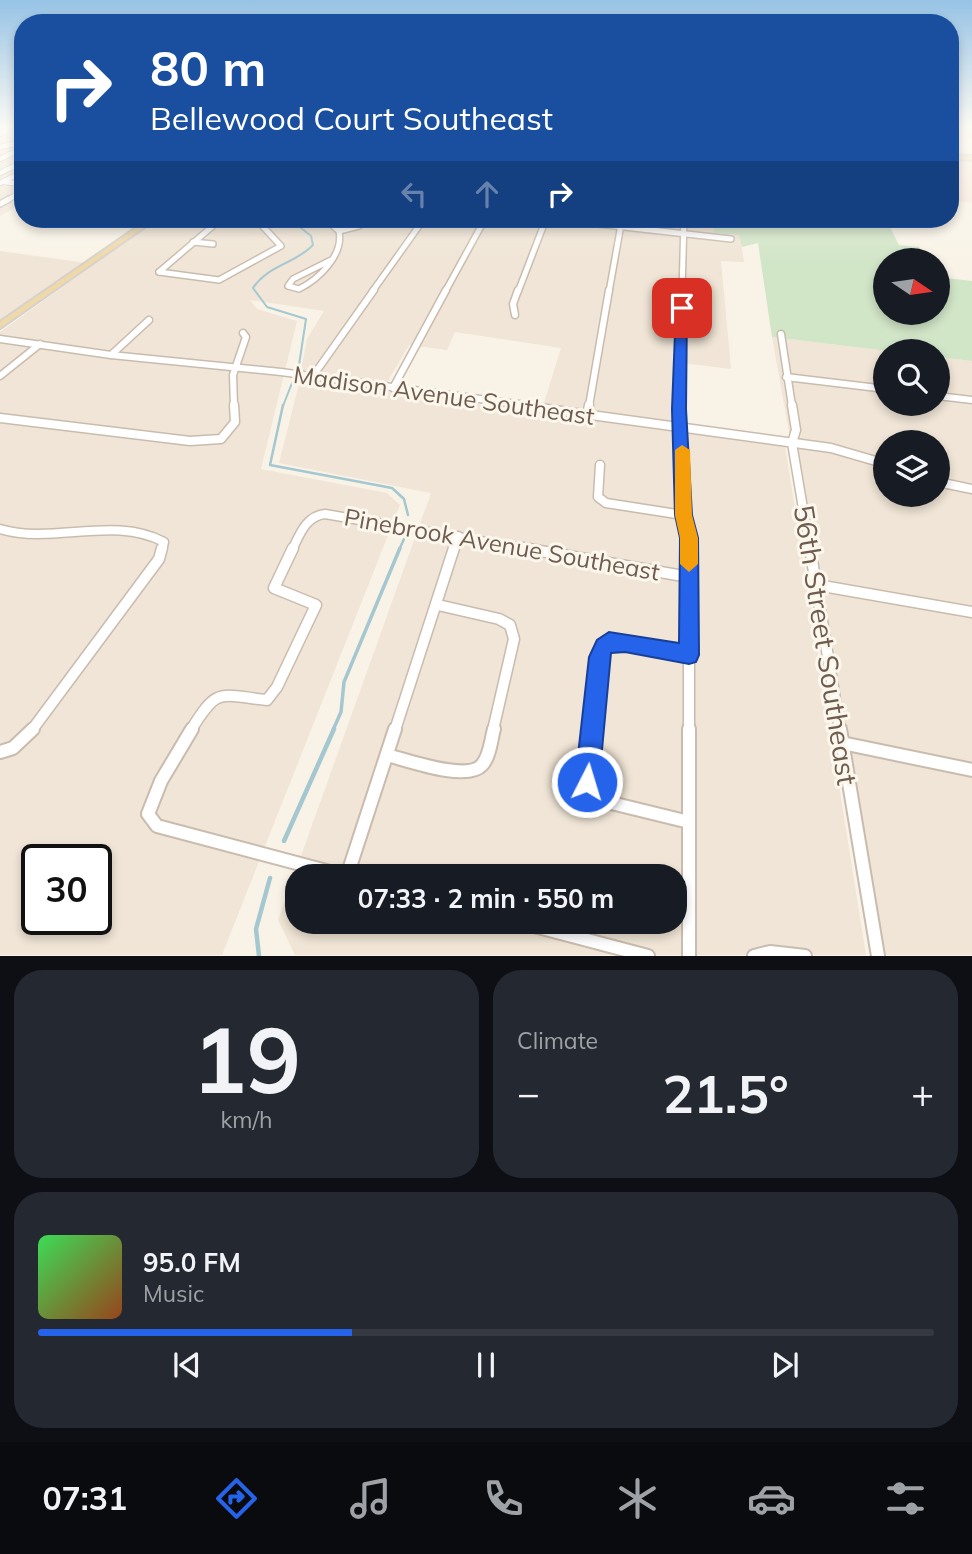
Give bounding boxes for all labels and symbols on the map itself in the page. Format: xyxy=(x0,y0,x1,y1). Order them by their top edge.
north arrow xyxy=(873,248,950,326)
pin xyxy=(652,278,712,338)
street label: Madison Avenue Southeast xyxy=(292,359,596,431)
street label: Pinebrook Avenue Southeast xyxy=(342,501,662,587)
street label: 56th Street Southeast xyxy=(787,502,865,788)
position arrow xyxy=(550,745,624,819)
speed limit sign: 30 xyxy=(21,844,112,935)

